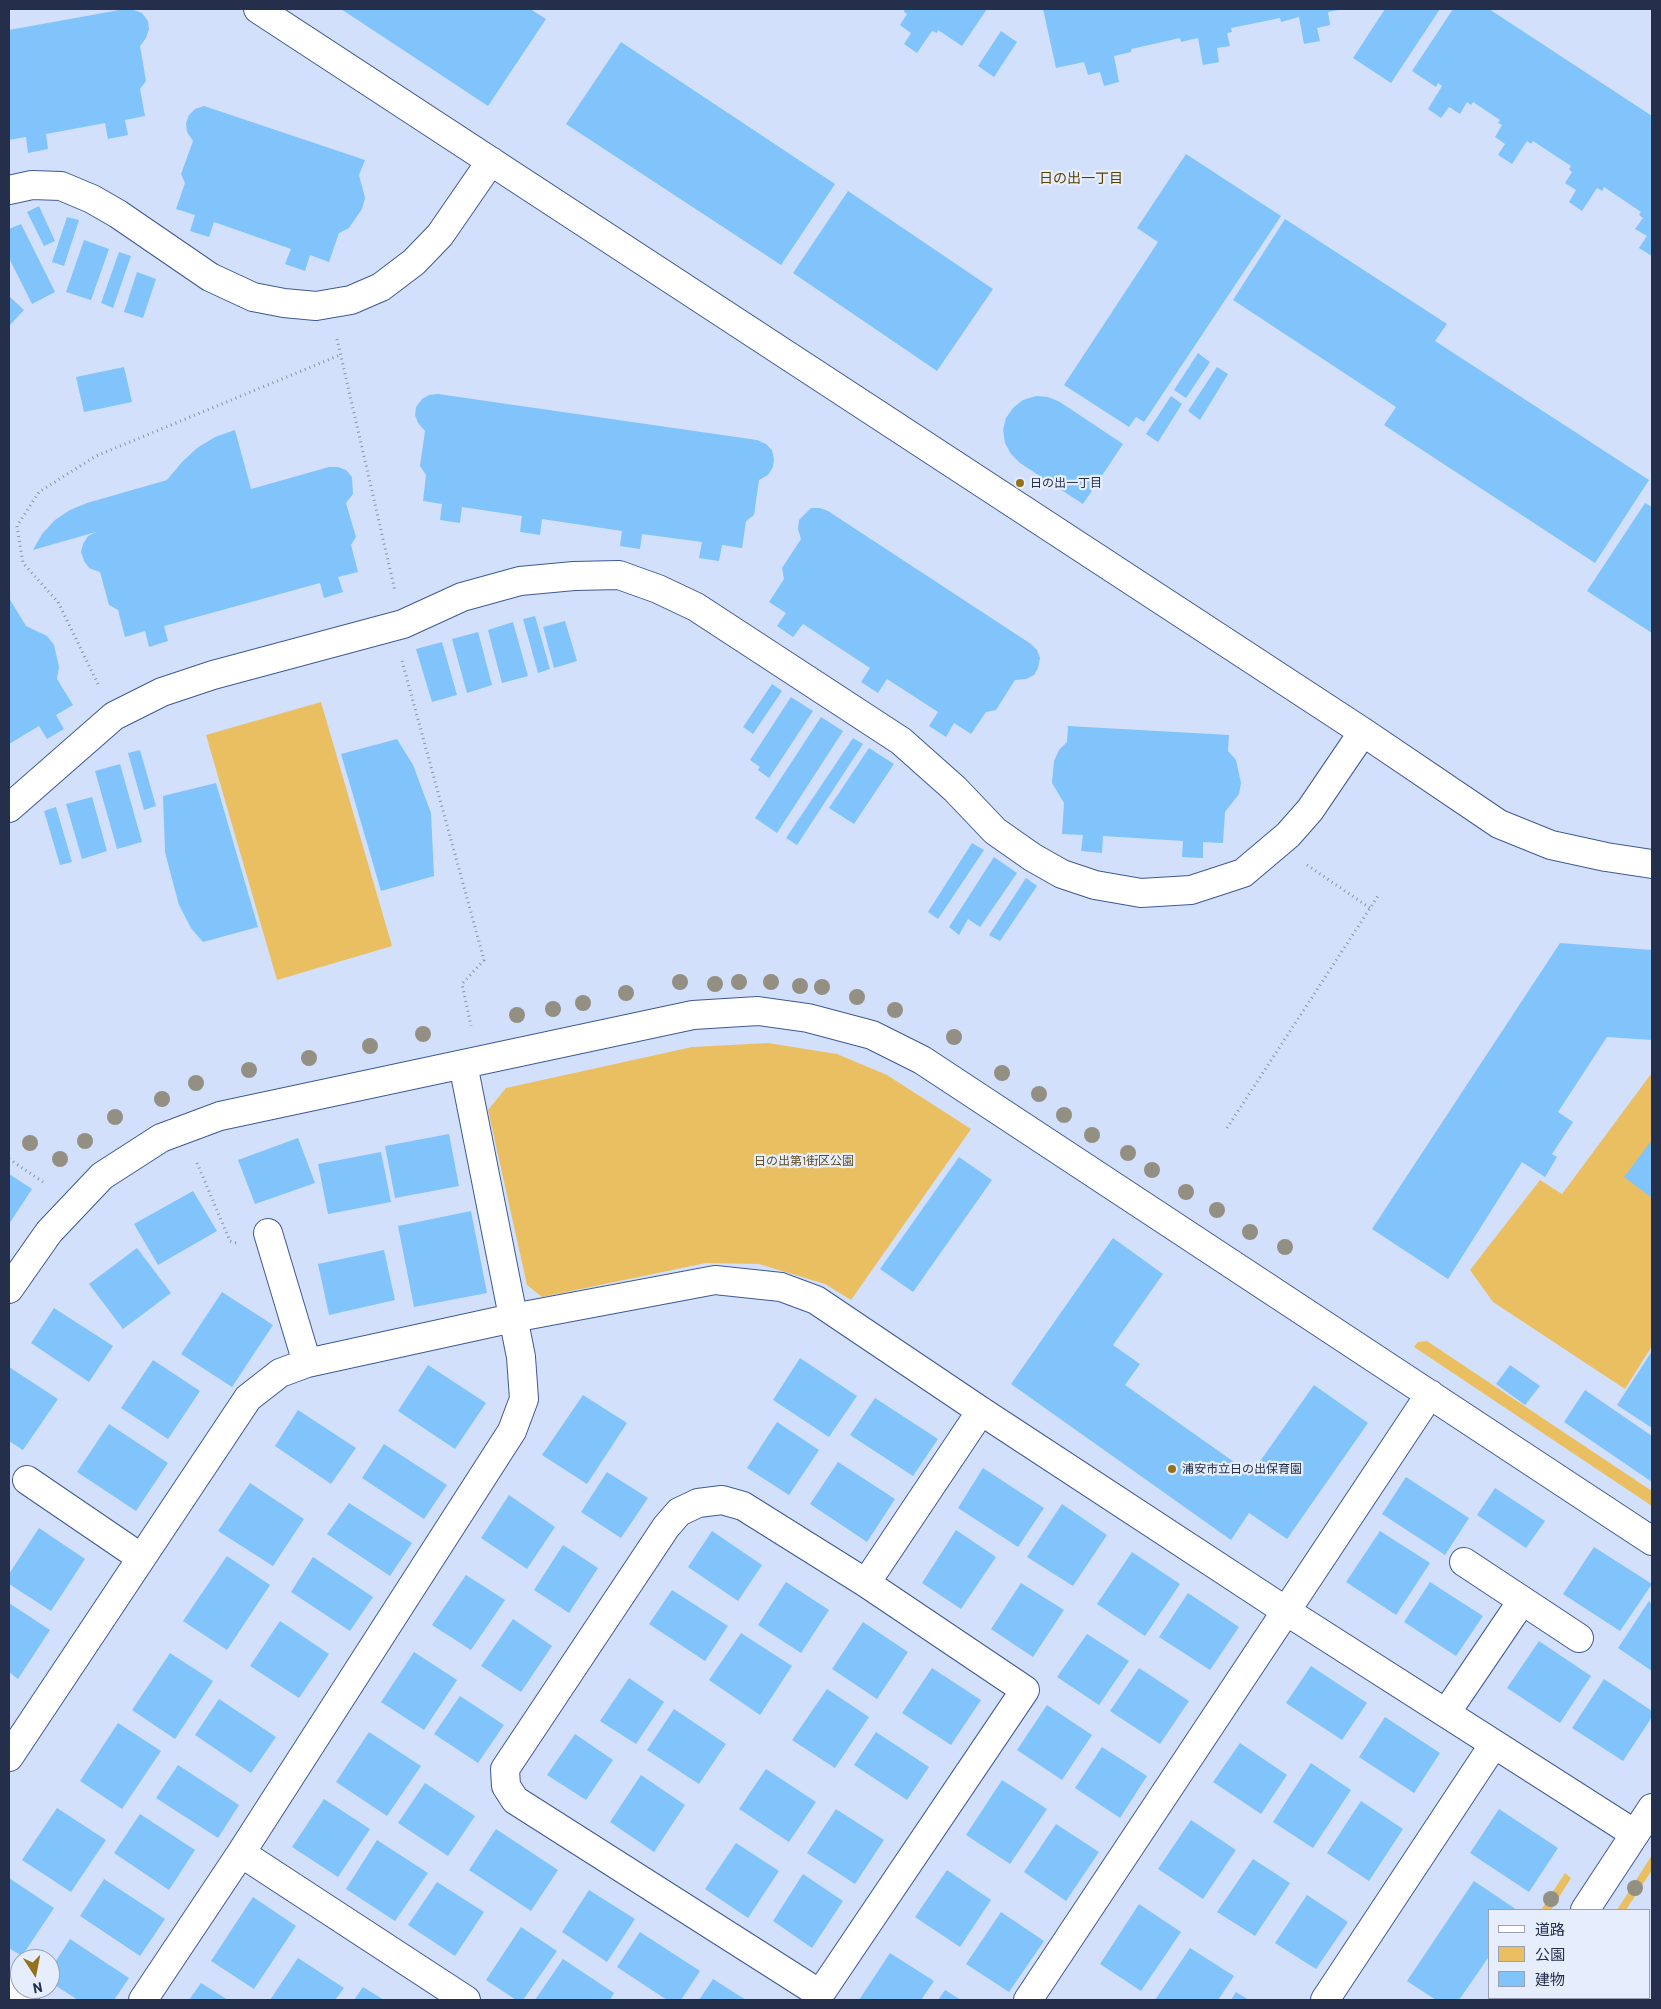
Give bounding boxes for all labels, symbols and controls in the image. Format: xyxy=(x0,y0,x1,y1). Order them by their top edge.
district label: 日の出一丁目 xyxy=(1039,170,1123,186)
place label: 日の出一丁目 xyxy=(1030,476,1102,490)
marker: 日の出一丁目 xyxy=(1014,477,1026,489)
park label: 日の出第1街区公園 xyxy=(754,1154,854,1168)
place label: 浦安市立日の出保育園 xyxy=(1182,1462,1302,1476)
marker: 浦安市立日の出保育園 xyxy=(1166,1463,1178,1475)
legend xyxy=(1488,1909,1651,1999)
text: 道路 xyxy=(1535,1920,1565,1938)
text: 公園 xyxy=(1535,1945,1565,1963)
north arrow xyxy=(10,1949,60,1999)
text: 建物 xyxy=(1535,1970,1565,1988)
text: N xyxy=(32,1979,44,1997)

